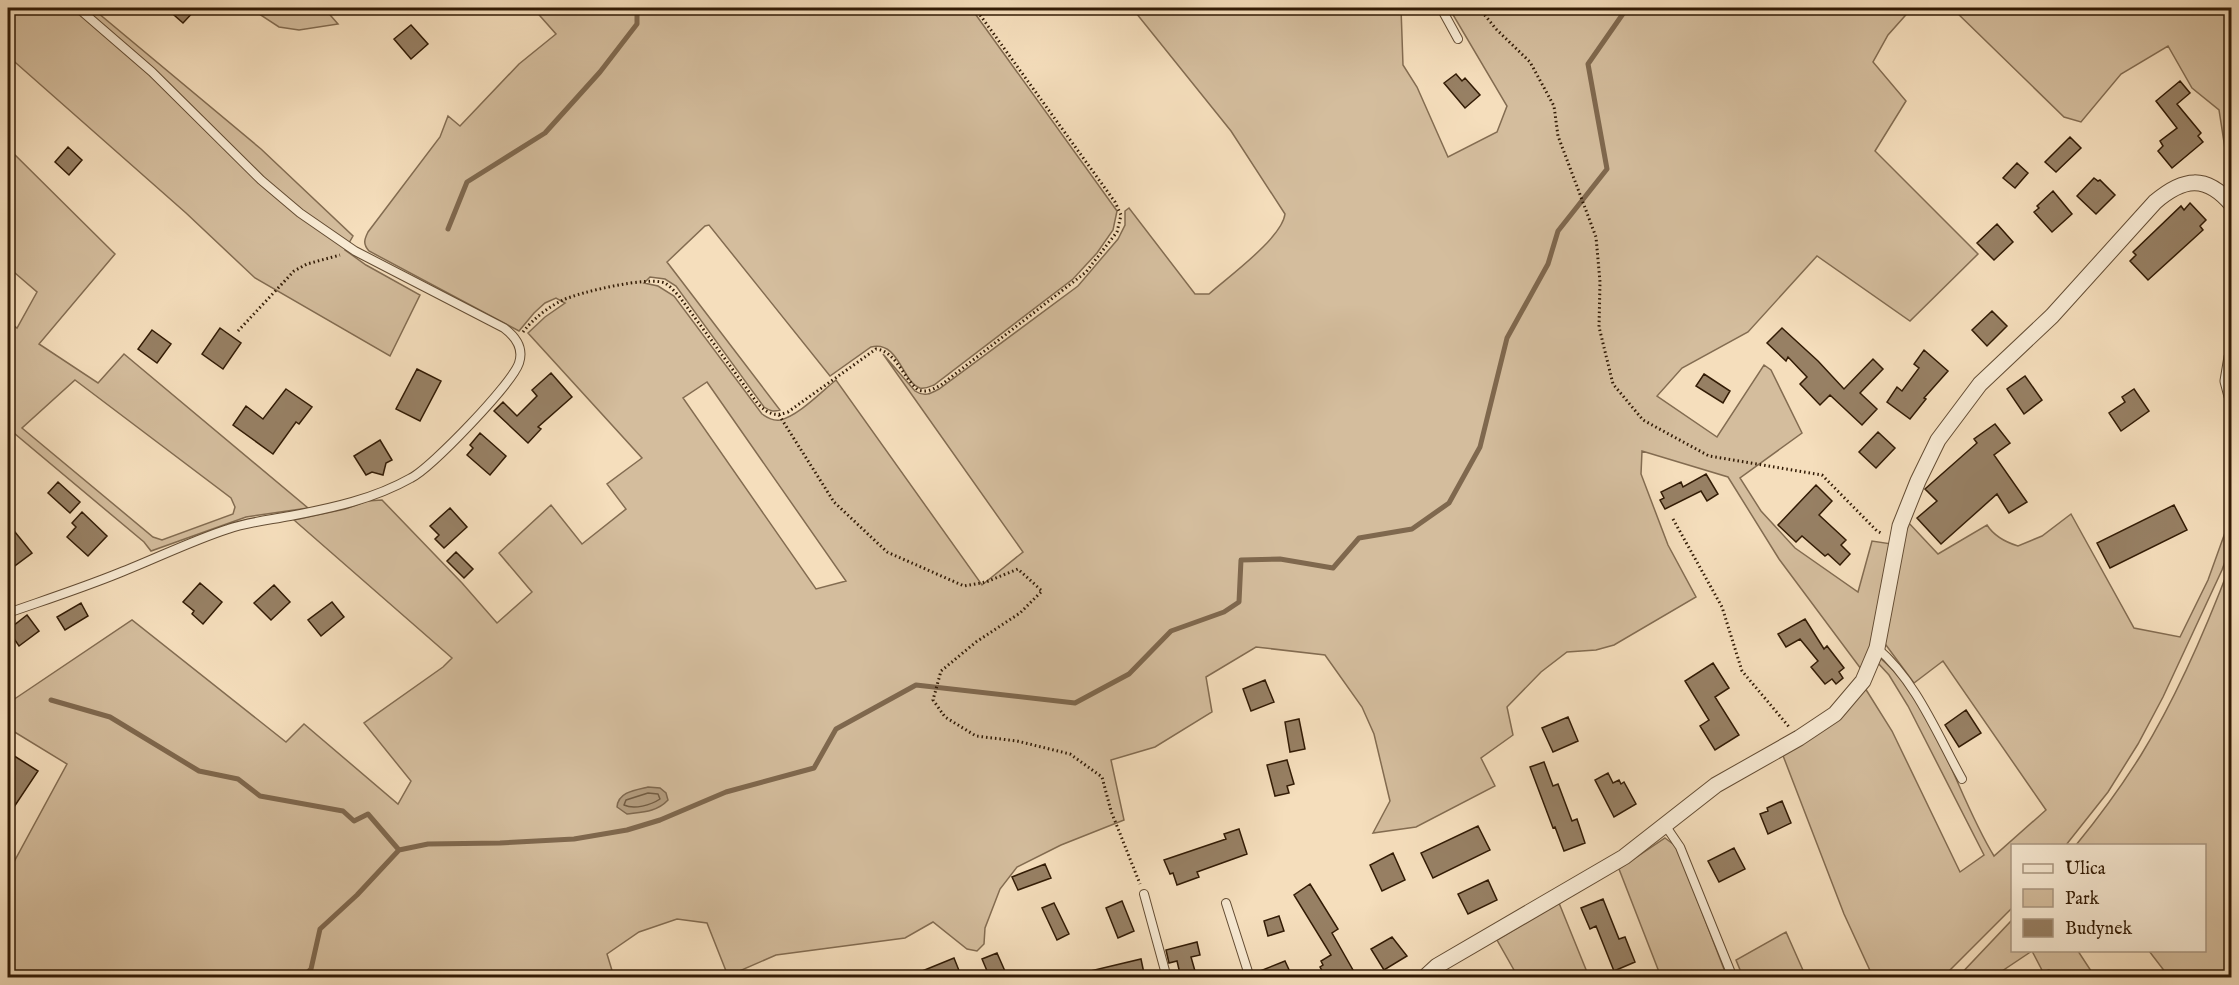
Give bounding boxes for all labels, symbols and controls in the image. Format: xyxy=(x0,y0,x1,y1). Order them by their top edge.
legend xyxy=(2011,844,2206,952)
text: Ulica xyxy=(2065,858,2106,881)
text: Park xyxy=(2065,888,2100,911)
text: Budynek xyxy=(2065,918,2132,941)

